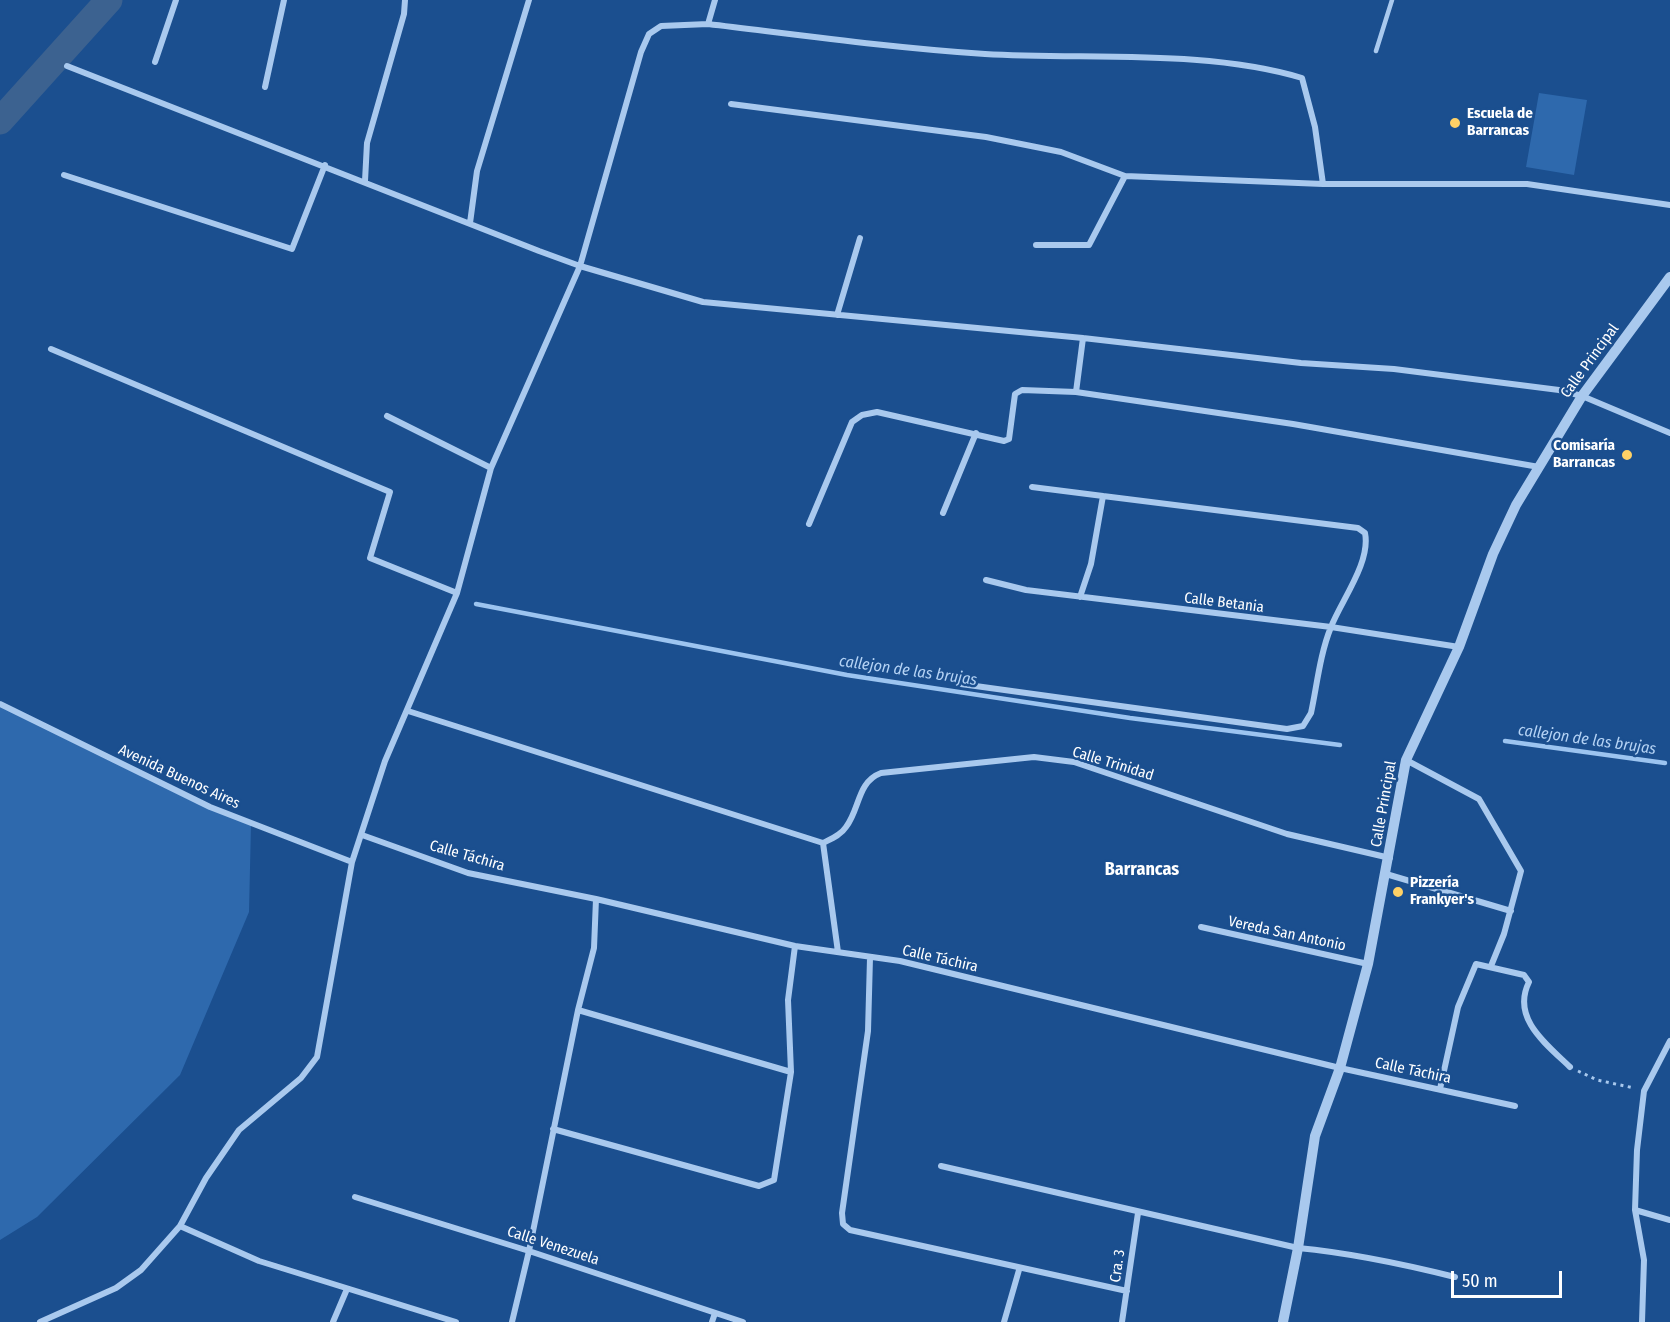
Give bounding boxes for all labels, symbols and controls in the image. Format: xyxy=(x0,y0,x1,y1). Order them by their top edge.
place label: Escuela de Barrancas xyxy=(1467,105,1533,140)
marker: Escuela de Barrancas xyxy=(1448,116,1462,130)
street label: Calle Principal xyxy=(1557,320,1623,402)
place label: Comisaría Barrancas xyxy=(1553,437,1615,472)
marker: Comisaría Barrancas xyxy=(1620,448,1634,462)
street label: Calle Betania xyxy=(1183,589,1265,617)
water label: callejon de las brujas xyxy=(838,652,978,690)
water label: callejon de las brujas xyxy=(1517,721,1657,759)
street label: Avenida Buenos Aires xyxy=(115,741,243,813)
street label: Calle Trinidad xyxy=(1070,743,1156,785)
street label: Calle Principal xyxy=(1368,760,1400,848)
street label: Calle Táchira xyxy=(427,837,507,875)
district label: Barrancas xyxy=(1105,859,1179,881)
place label: Pizzería Frankyer's xyxy=(1410,874,1474,909)
marker: Pizzería Frankyer's xyxy=(1391,885,1405,899)
street label: Vereda San Antonio xyxy=(1226,913,1348,955)
street label: Calle Táchira xyxy=(900,942,980,976)
street label: Calle Táchira xyxy=(1373,1054,1453,1088)
street label: Calle Venezuela xyxy=(505,1223,601,1269)
street label: Cra. 3 xyxy=(1107,1248,1129,1284)
scale bar xyxy=(1454,1259,1565,1297)
text: 50 m xyxy=(1462,1270,1498,1292)

